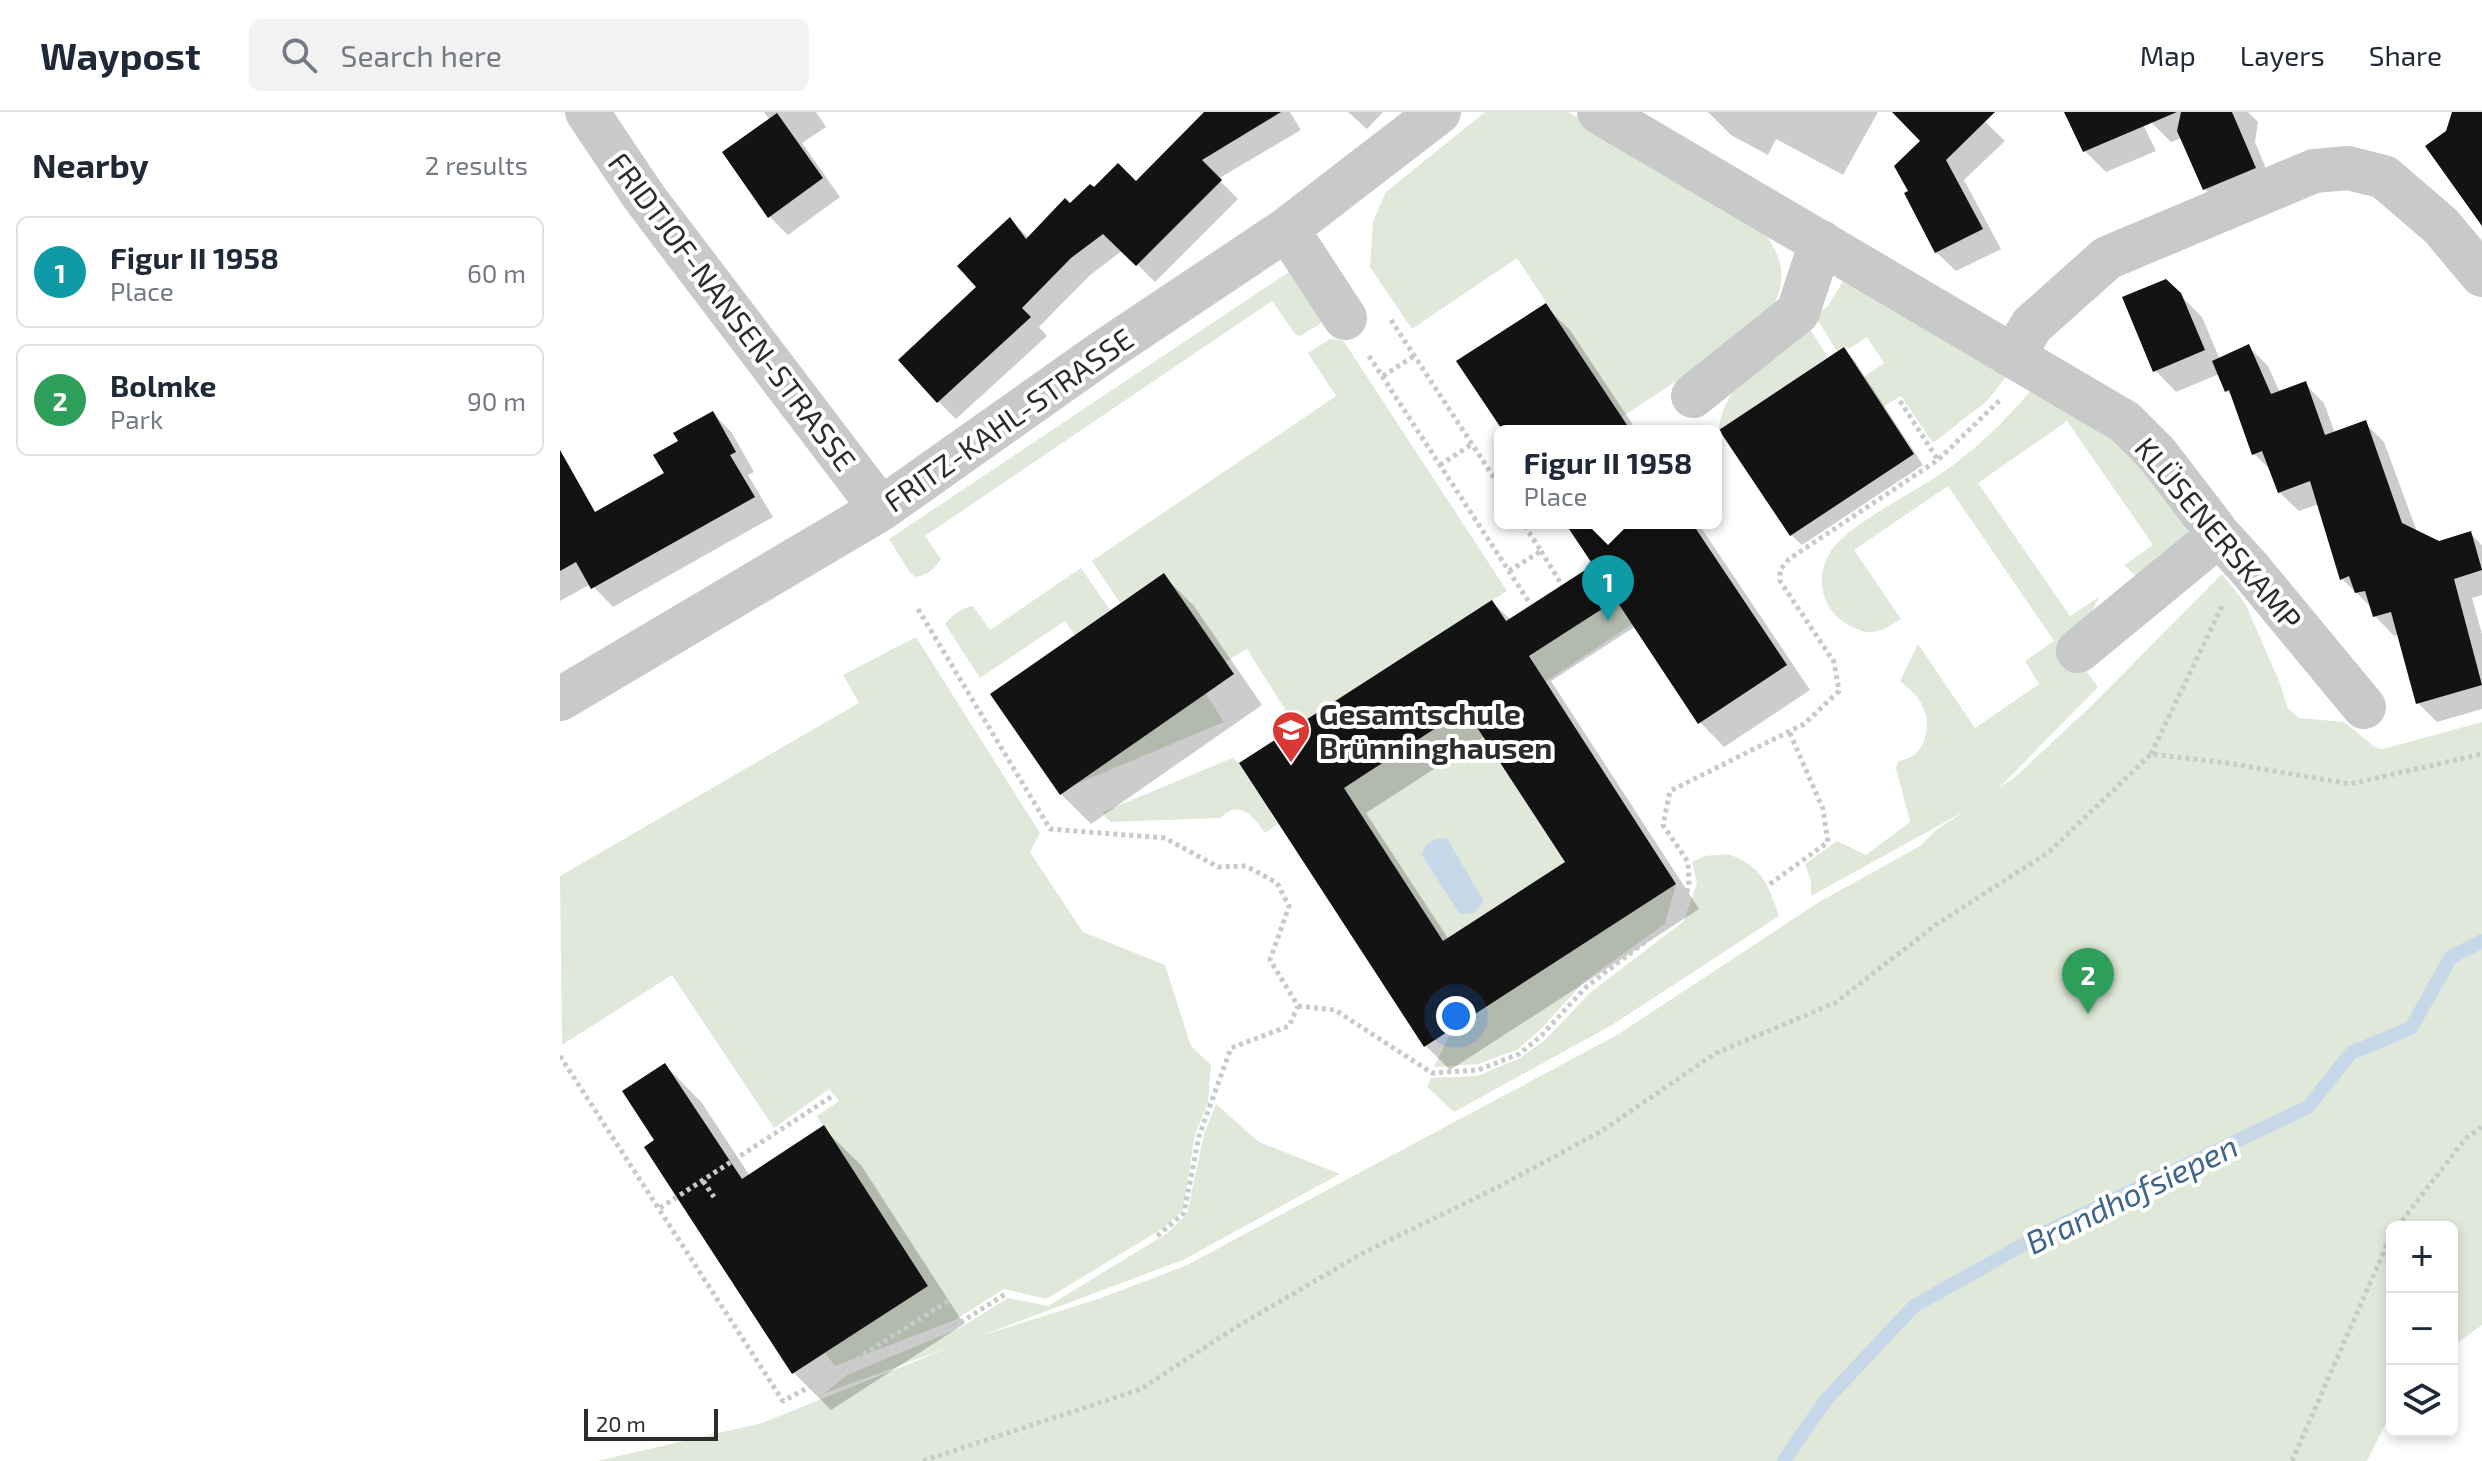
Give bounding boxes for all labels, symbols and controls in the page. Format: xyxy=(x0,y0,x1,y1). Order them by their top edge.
search box xyxy=(249,19,809,91)
text: Waypost xyxy=(40,32,201,78)
icon: search xyxy=(277,33,321,77)
text: Search here xyxy=(341,37,502,73)
text: Map xyxy=(2140,38,2196,72)
text: Layers xyxy=(2240,38,2325,72)
text: Share xyxy=(2369,38,2442,72)
text: Nearby xyxy=(32,144,149,185)
street label: FRIDTJOF-NANSEN-STRASSE xyxy=(602,145,864,477)
text: 2 results xyxy=(425,149,528,180)
text: Figur II 1958 xyxy=(110,239,279,275)
text: 1 xyxy=(54,257,66,288)
text: 60 m xyxy=(467,257,526,288)
text: Place xyxy=(110,275,174,306)
street label: FRITZ-KAHL-STRASSE xyxy=(877,319,1139,519)
text: Bolmke xyxy=(110,367,216,403)
text: 2 xyxy=(52,385,68,416)
text: 90 m xyxy=(467,385,526,416)
text: Park xyxy=(110,403,163,434)
popup xyxy=(1494,425,1722,529)
street label: KLÜSENERSKAMP xyxy=(2128,430,2310,636)
text: Figur II 1958 xyxy=(1524,444,1692,480)
text: Place xyxy=(1524,480,1587,511)
pin: 1 xyxy=(1582,555,1634,621)
place label: Gesamtschule Brünninghausen xyxy=(1319,695,1552,765)
school or university icon: Gesamtschule Brünninghausen xyxy=(1270,709,1312,764)
pin: 2 xyxy=(2062,948,2114,1014)
your location xyxy=(1436,996,1476,1036)
water label: Brandhofsiepen xyxy=(2019,1125,2244,1262)
map controls xyxy=(2386,1221,2458,1437)
button: + xyxy=(2386,1221,2458,1293)
button: − xyxy=(2386,1293,2458,1365)
button: layers xyxy=(2386,1365,2458,1437)
scale bar xyxy=(584,1405,718,1441)
text: 20 m xyxy=(596,1410,646,1436)

